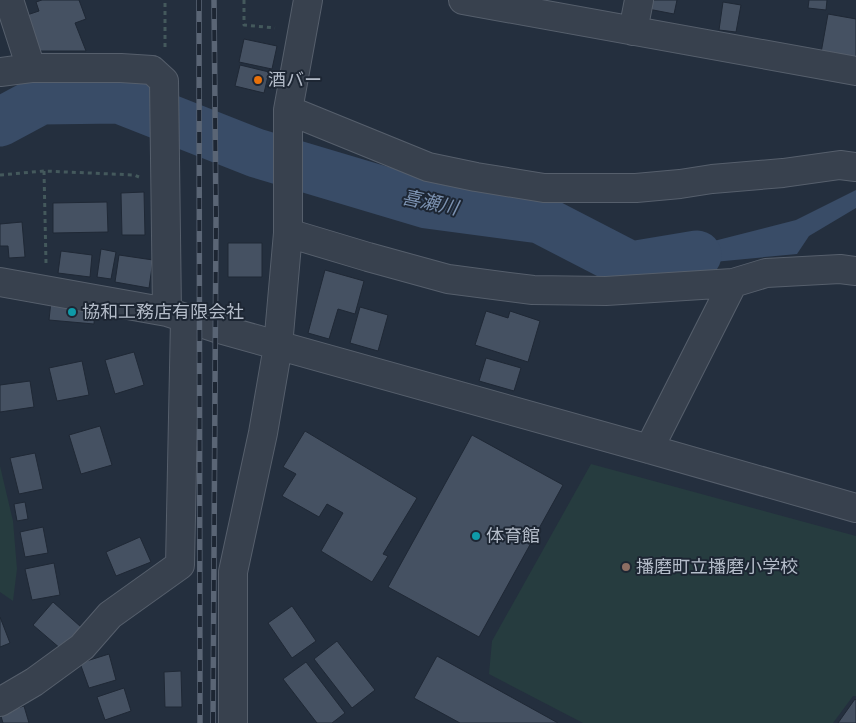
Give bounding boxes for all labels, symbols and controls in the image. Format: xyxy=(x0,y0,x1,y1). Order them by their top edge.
place label: 酒バー xyxy=(268,69,322,90)
marker: 酒バー xyxy=(252,74,264,86)
water label: 喜瀬川 xyxy=(400,185,462,219)
place label: 協和工務店有限会社 xyxy=(82,301,244,322)
marker: 協和工務店有限会社 xyxy=(66,306,78,318)
place label: 体育館 xyxy=(486,525,540,546)
marker: 体育館 xyxy=(470,530,482,542)
place label: 播磨町立播磨小学校 xyxy=(636,556,798,577)
marker: 播磨町立播磨小学校 xyxy=(620,561,632,573)

